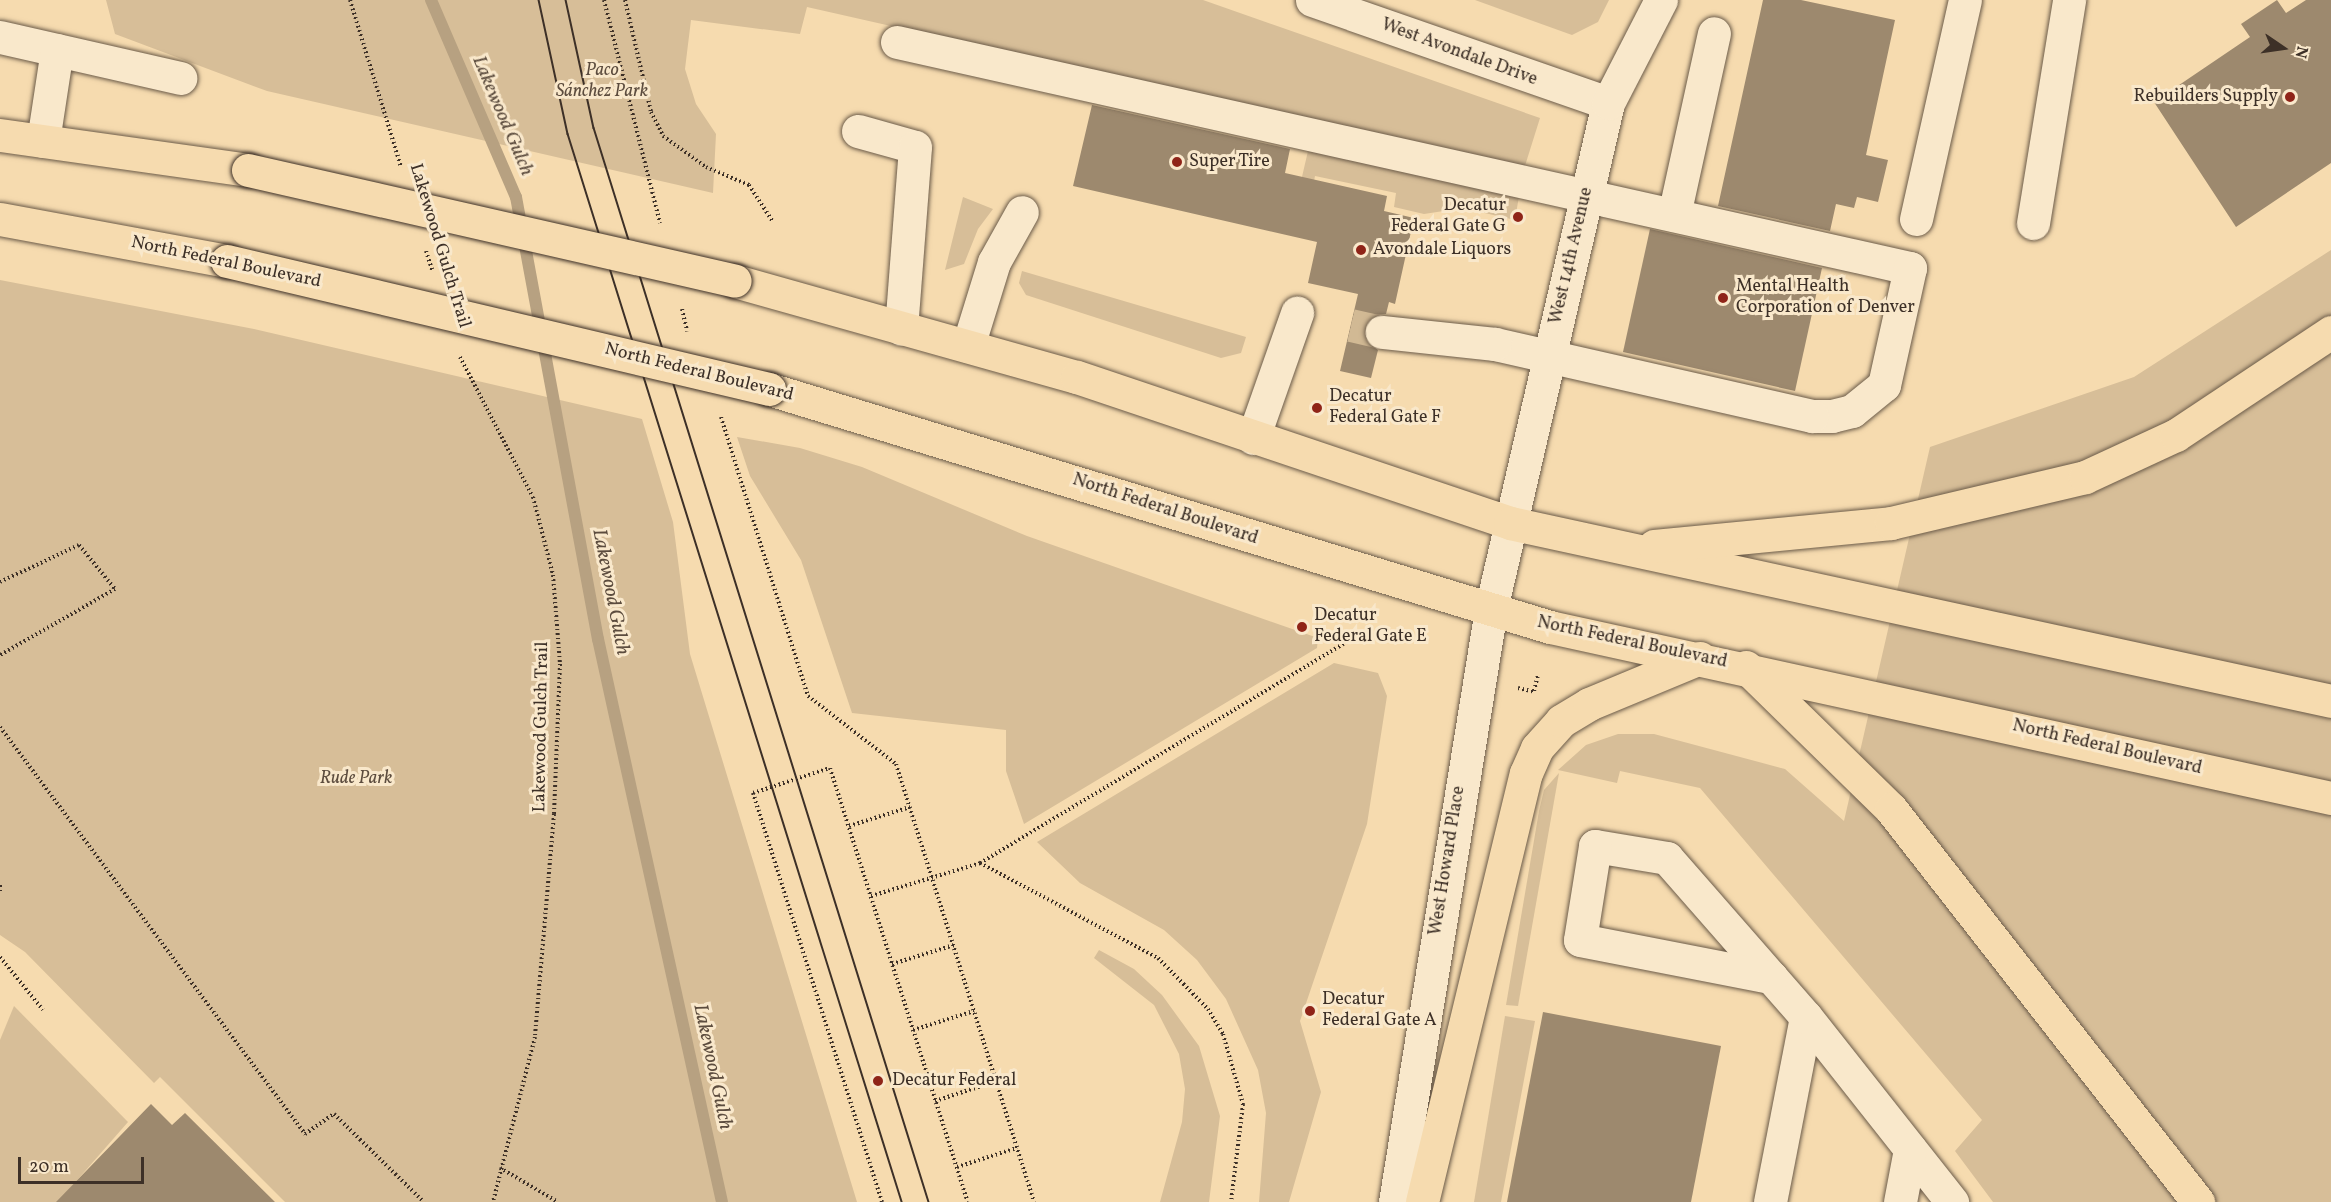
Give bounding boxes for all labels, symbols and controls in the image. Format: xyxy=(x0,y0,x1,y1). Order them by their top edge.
street label: West Avondale Drive xyxy=(1378,15,1540,91)
north arrow xyxy=(2253,18,2313,78)
text: N xyxy=(2289,44,2313,60)
water label: Lakewood Gulch xyxy=(466,52,538,180)
park label: Paco Sánchez Park xyxy=(556,61,648,104)
place label: Rebuilders Supply xyxy=(2134,86,2278,108)
marker: Rebuilders Supply xyxy=(2283,90,2297,104)
place label: Super Tire xyxy=(1189,151,1270,173)
marker: Super Tire xyxy=(1170,155,1184,169)
street label: Lakewood Gulch Trail xyxy=(404,161,474,331)
street label: West 14th Avenue xyxy=(1546,185,1598,327)
place label: Decatur Federal Gate G xyxy=(1391,196,1506,238)
marker: Decatur Federal Gate G xyxy=(1511,210,1525,224)
street label: North Federal Boulevard xyxy=(129,232,323,294)
place label: Avondale Liquors xyxy=(1373,239,1511,261)
marker: Avondale Liquors xyxy=(1354,243,1368,257)
place label: Mental Health Corporation of Denver xyxy=(1736,277,1913,320)
marker: Mental Health Corporation of Denver xyxy=(1714,289,1732,307)
street label: North Federal Boulevard xyxy=(602,339,796,407)
place label: Decatur Federal Gate F xyxy=(1329,387,1441,430)
marker: Decatur Federal Gate F xyxy=(1310,401,1324,415)
street label: North Federal Boulevard xyxy=(1069,470,1261,550)
water label: Lakewood Gulch xyxy=(586,527,634,657)
place label: Decatur Federal Gate E xyxy=(1314,606,1427,648)
street label: North Federal Boulevard xyxy=(1535,612,1729,674)
marker: Decatur Federal Gate E xyxy=(1295,620,1309,634)
street label: Lakewood Gulch Trail xyxy=(530,641,554,813)
street label: North Federal Boulevard xyxy=(2010,716,2204,780)
park label: Rude Park xyxy=(320,768,392,790)
street label: West Howard Place xyxy=(1425,785,1471,937)
place label: Decatur Federal Gate A xyxy=(1322,990,1437,1032)
water label: Lakewood Gulch xyxy=(687,1002,737,1132)
marker: Decatur Federal Gate A xyxy=(1303,1004,1317,1018)
place label: Decatur Federal xyxy=(892,1070,1016,1092)
marker: Decatur Federal xyxy=(869,1072,887,1090)
scale bar xyxy=(21,1145,147,1183)
text: 20 m xyxy=(29,1155,69,1180)

